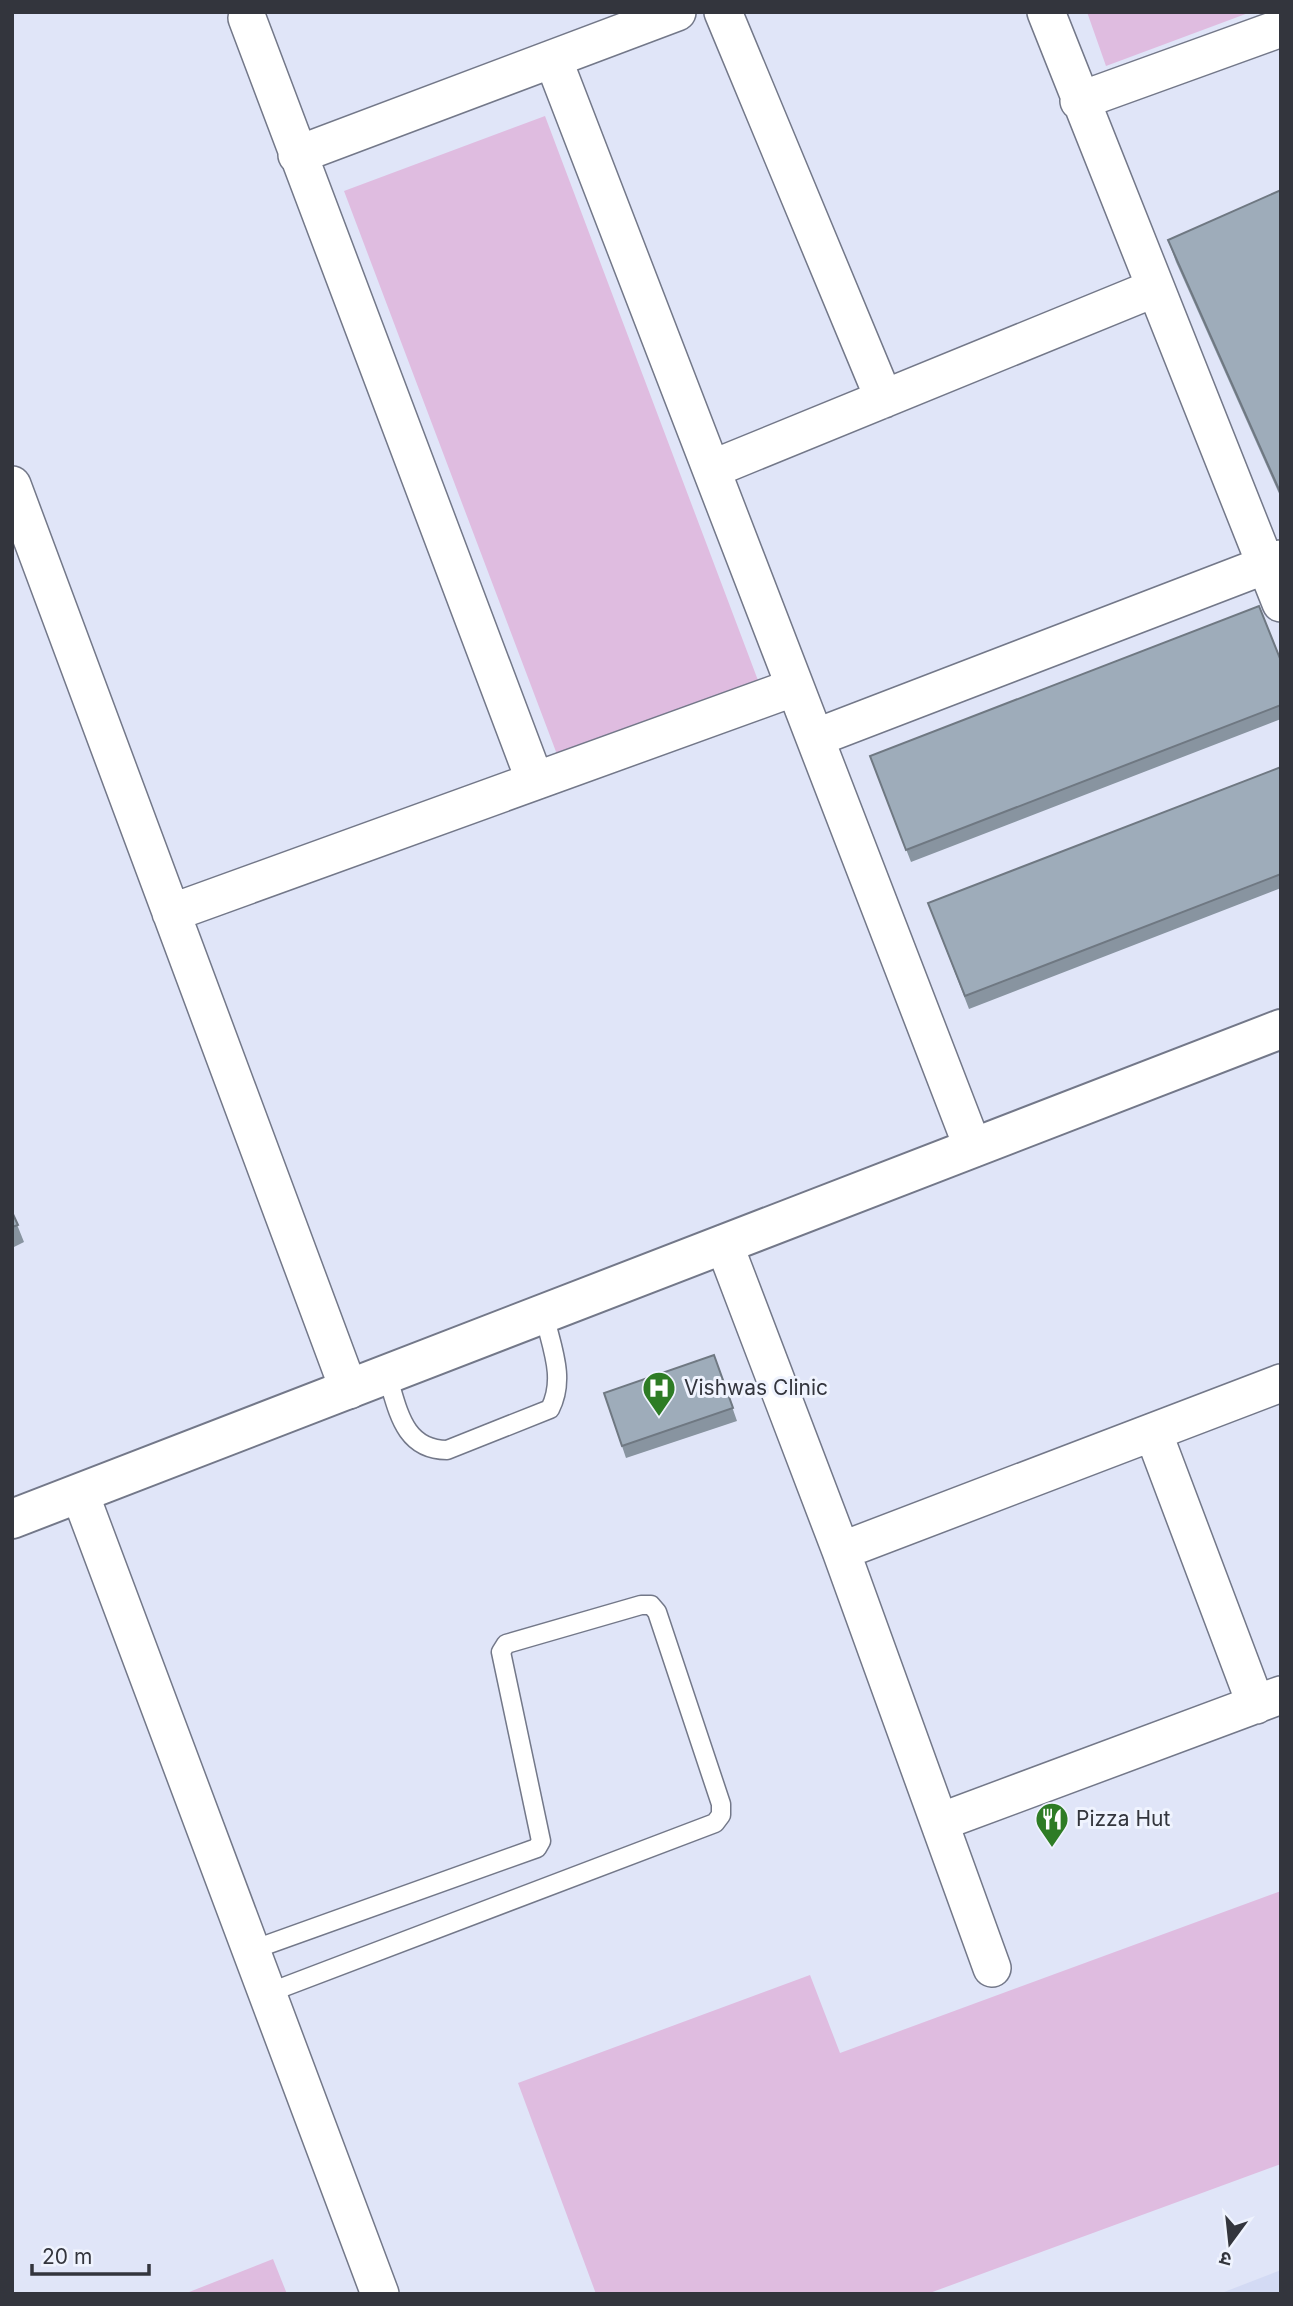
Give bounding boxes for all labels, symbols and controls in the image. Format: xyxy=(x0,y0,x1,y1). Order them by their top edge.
hospital icon: Vishwas Clinic xyxy=(640,1369,678,1418)
place label: Vishwas Clinic xyxy=(684,1375,828,1400)
restaurant icon: Pizza Hut xyxy=(1033,1800,1071,1849)
place label: Pizza Hut xyxy=(1076,1806,1170,1831)
north arrow xyxy=(1195,2208,1265,2278)
scale bar xyxy=(32,2232,149,2276)
text: 20 m xyxy=(42,2244,92,2269)
text: उ xyxy=(1217,2246,1234,2271)

